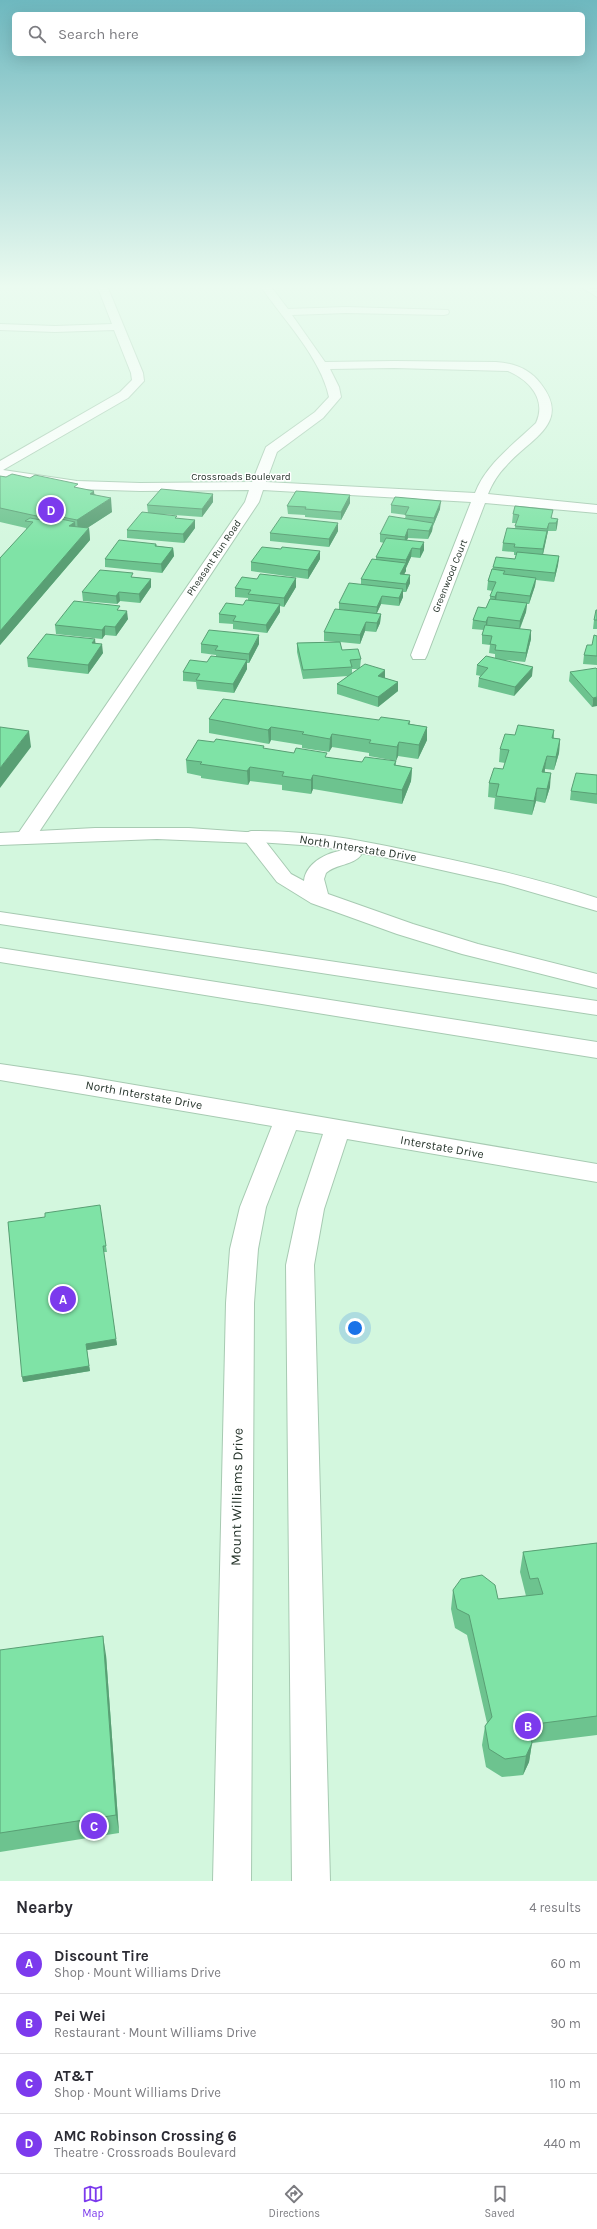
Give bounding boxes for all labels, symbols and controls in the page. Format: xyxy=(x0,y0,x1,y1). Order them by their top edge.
search box xyxy=(12,12,585,56)
icon: search xyxy=(26,23,48,45)
text: Search here xyxy=(58,25,139,43)
street label: Crossroads Boulevard xyxy=(191,471,291,483)
pin: D xyxy=(38,495,64,525)
street label: Pheasant Run Road xyxy=(184,518,244,598)
street label: Greenwood Court xyxy=(430,537,470,614)
street label: North Interstate Drive xyxy=(298,832,418,864)
street label: North Interstate Drive xyxy=(85,1078,203,1112)
street label: Interstate Drive xyxy=(399,1133,485,1161)
pin: A xyxy=(50,1284,76,1314)
your location xyxy=(345,1318,365,1338)
street label: Mount Williams Drive xyxy=(227,1428,247,1566)
pin: B xyxy=(515,1711,541,1741)
pin: C xyxy=(81,1811,107,1841)
text: Nearby xyxy=(16,1897,73,1917)
text: 4 results xyxy=(529,1900,581,1915)
text: Discount Tire xyxy=(54,1947,149,1965)
text: A xyxy=(25,1956,33,1971)
text: 60 m xyxy=(551,1956,581,1971)
text: Shop · Mount Williams Drive xyxy=(54,1965,221,1980)
text: Pei Wei xyxy=(54,2007,106,2025)
text: B xyxy=(25,2016,33,2031)
text: 90 m xyxy=(550,2016,581,2031)
text: Restaurant · Mount Williams Drive xyxy=(54,2025,257,2040)
text: AT&T xyxy=(54,2067,93,2085)
text: C xyxy=(25,2076,33,2091)
text: 110 m xyxy=(549,2076,581,2091)
text: Shop · Mount Williams Drive xyxy=(54,2085,221,2100)
text: AMC Robinson Crossing 6 xyxy=(54,2127,237,2145)
text: D xyxy=(25,2136,33,2151)
text: 440 m xyxy=(544,2136,581,2151)
text: Theatre · Crossroads Boulevard xyxy=(54,2145,236,2160)
tab: Map xyxy=(82,2183,104,2220)
tab: Directions xyxy=(268,2183,320,2220)
tab: Saved xyxy=(484,2183,515,2220)

